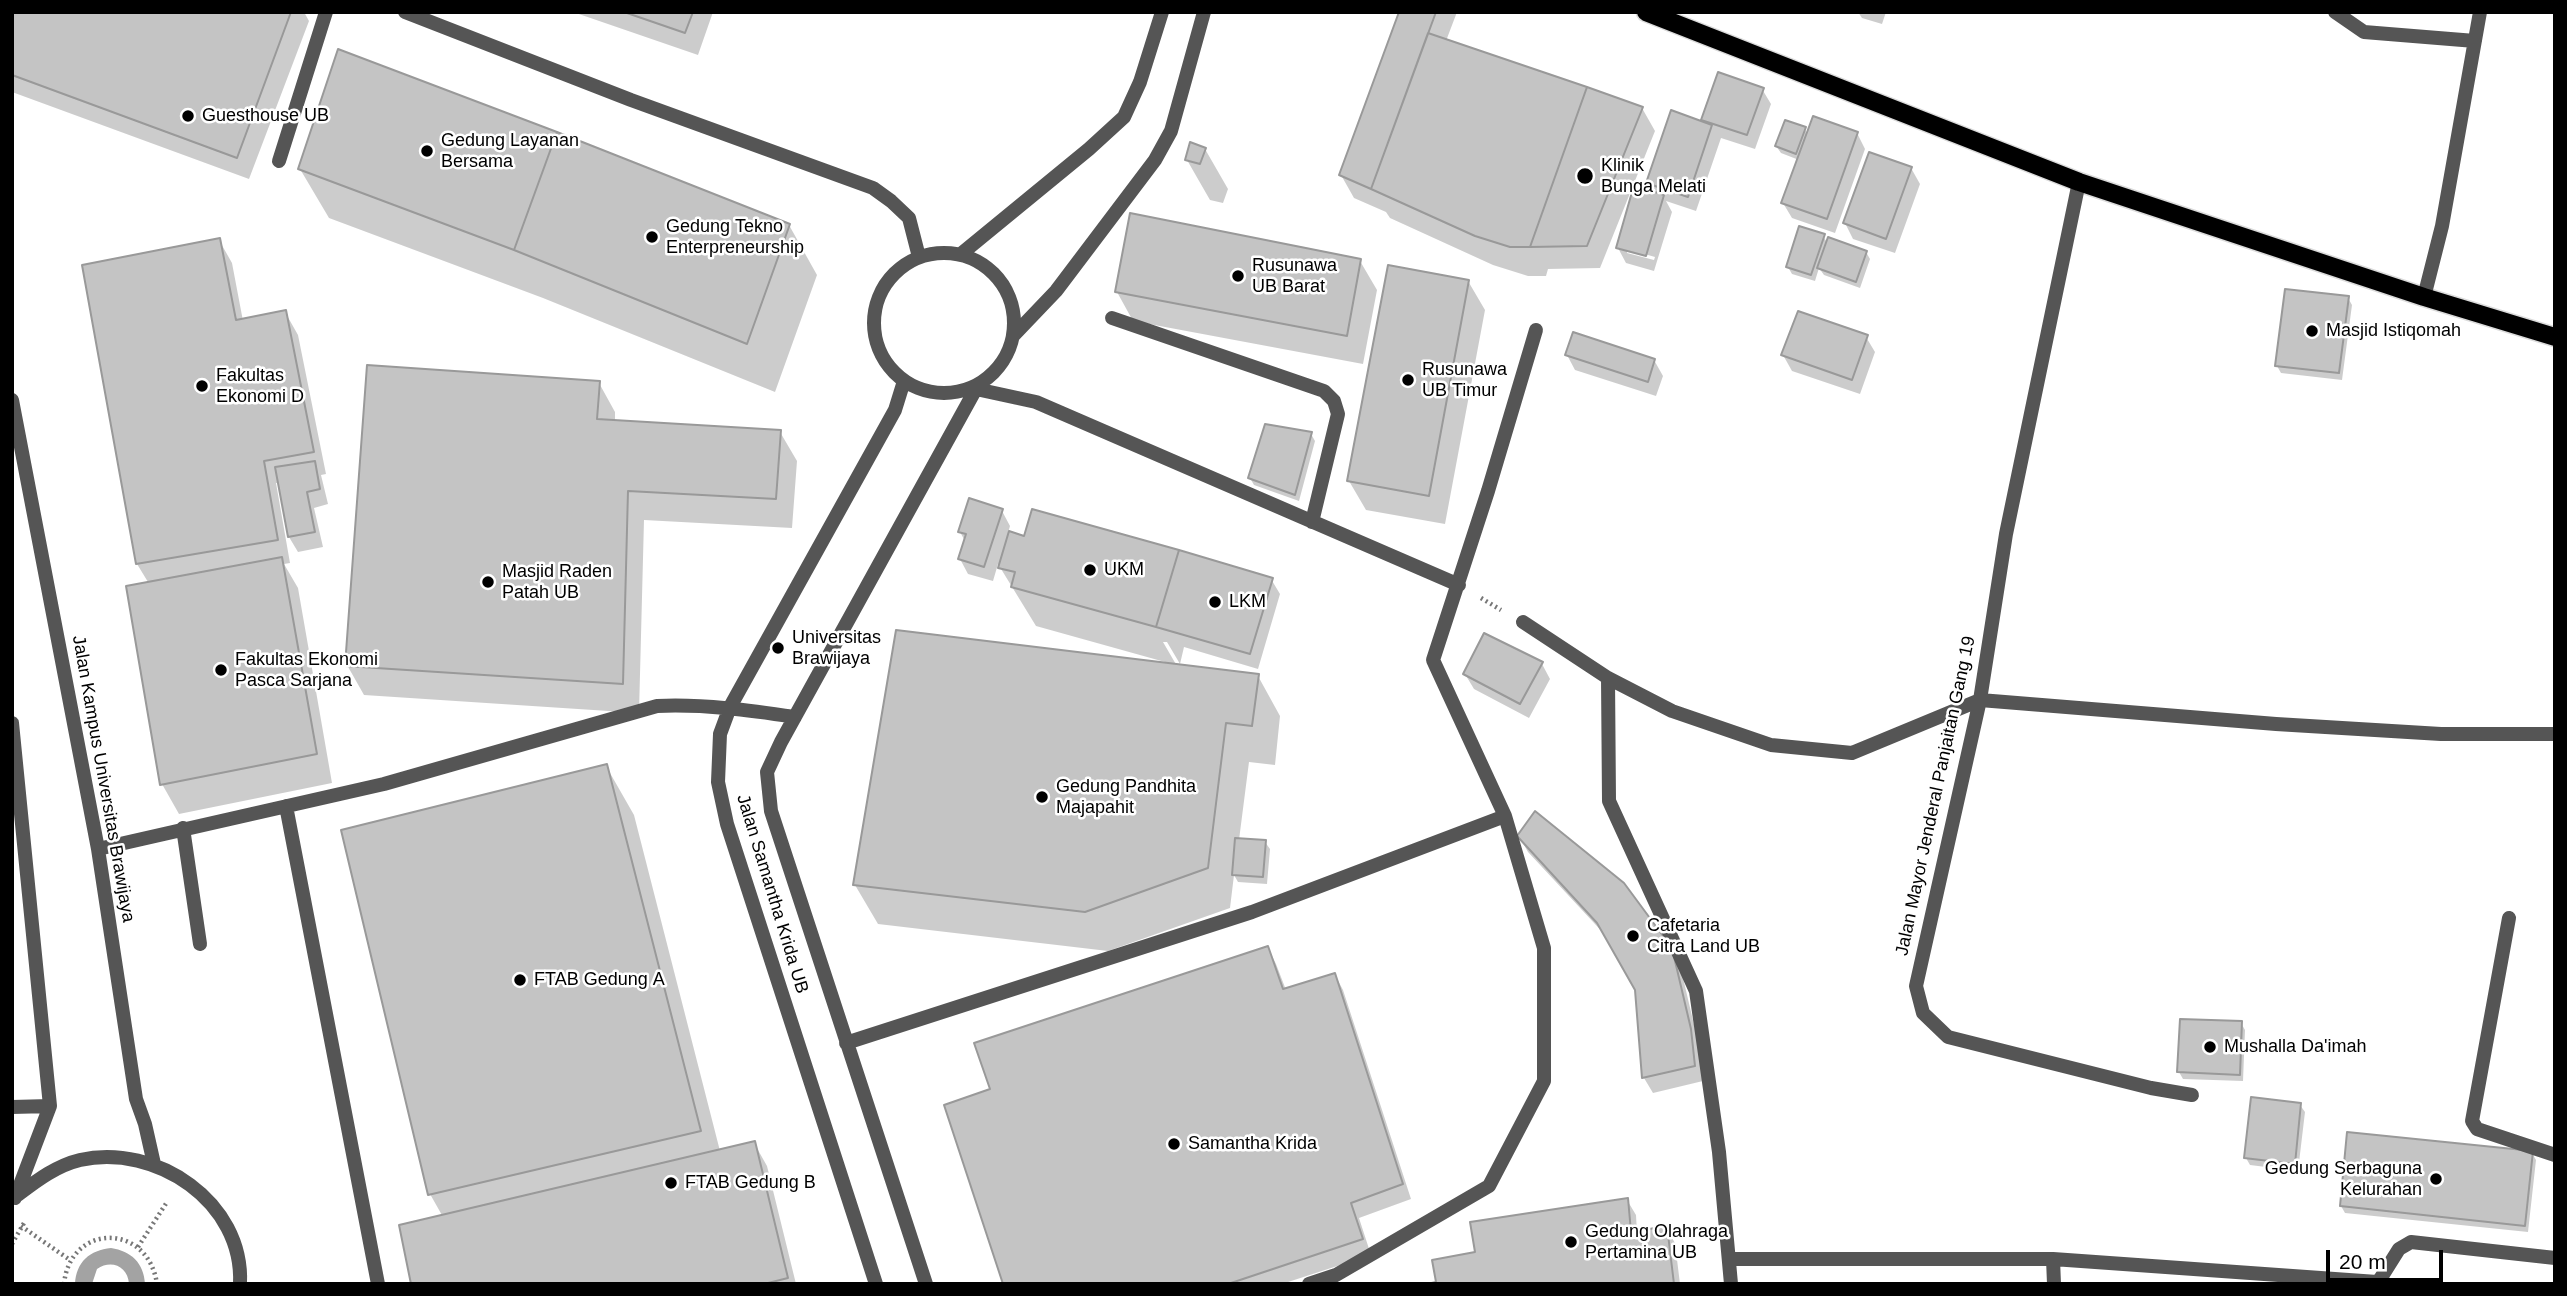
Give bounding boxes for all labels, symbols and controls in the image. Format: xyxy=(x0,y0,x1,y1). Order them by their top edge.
place label: Guesthouse UB xyxy=(202,105,329,127)
marker: Guesthouse UB xyxy=(180,108,196,124)
place label: Gedung Layanan Bersama xyxy=(441,130,579,172)
marker: Gedung Layanan Bersama xyxy=(419,143,435,159)
place label: Klinik Bunga Melati xyxy=(1601,155,1706,198)
marker: Klinik Bunga Melati xyxy=(1575,166,1595,186)
place label: Gedung Tekno Enterpreneurship xyxy=(666,216,804,258)
marker: Gedung Tekno Enterpreneurship xyxy=(644,229,660,245)
place label: Rusunawa UB Barat xyxy=(1252,255,1337,298)
marker: Rusunawa UB Barat xyxy=(1230,268,1246,284)
place label: Masjid Istiqomah xyxy=(2326,320,2461,342)
marker: Masjid Istiqomah xyxy=(2304,323,2320,339)
place label: Rusunawa UB Timur xyxy=(1422,359,1507,402)
place label: Fakultas Ekonomi D xyxy=(216,365,304,408)
marker: Rusunawa UB Timur xyxy=(1400,372,1416,388)
marker: Fakultas Ekonomi D xyxy=(194,378,210,394)
place label: UKM xyxy=(1104,559,1144,581)
place label: Masjid Raden Patah UB xyxy=(502,561,612,604)
marker: UKM xyxy=(1082,562,1098,578)
marker: Masjid Raden Patah UB xyxy=(480,574,496,590)
place label: LKM xyxy=(1229,591,1266,613)
marker: LKM xyxy=(1207,594,1223,610)
place label: Universitas Brawijaya xyxy=(792,627,881,670)
street label: Jalan Kampus Universitas Brawijaya xyxy=(67,634,139,924)
street label: Jalan Mayor Jenderal Panjaitan Gang 19 xyxy=(1892,634,1980,958)
marker: Universitas Brawijaya xyxy=(770,640,786,656)
place label: Fakultas Ekonomi Pasca Sarjana xyxy=(235,649,378,692)
marker: Fakultas Ekonomi Pasca Sarjana xyxy=(213,662,229,678)
place label: Gedung Pandhita Majapahit xyxy=(1056,776,1196,818)
marker: Gedung Pandhita Majapahit xyxy=(1034,789,1050,805)
street label: Jalan Samantha Krida UB xyxy=(731,792,813,996)
place label: Cafetaria Citra Land UB xyxy=(1647,915,1760,958)
marker: Cafetaria Citra Land UB xyxy=(1625,928,1641,944)
place label: FTAB Gedung A xyxy=(534,969,665,991)
marker: FTAB Gedung A xyxy=(512,972,528,988)
place label: Mushalla Da'imah xyxy=(2224,1036,2366,1058)
marker: Mushalla Da'imah xyxy=(2202,1039,2218,1055)
place label: Samantha Krida xyxy=(1188,1133,1317,1155)
marker: Samantha Krida xyxy=(1166,1136,1182,1152)
place label: Gedung Serbaguna Kelurahan xyxy=(2265,1158,2422,1200)
marker: Gedung Serbaguna Kelurahan xyxy=(2428,1171,2444,1187)
place label: FTAB Gedung B xyxy=(685,1172,816,1194)
marker: FTAB Gedung B xyxy=(663,1175,679,1191)
place label: Gedung Olahraga Pertamina UB xyxy=(1585,1221,1728,1264)
marker: Gedung Olahraga Pertamina UB xyxy=(1563,1234,1579,1250)
scale bar xyxy=(2329,1236,2446,1280)
text: 20 m xyxy=(2339,1250,2386,1273)

